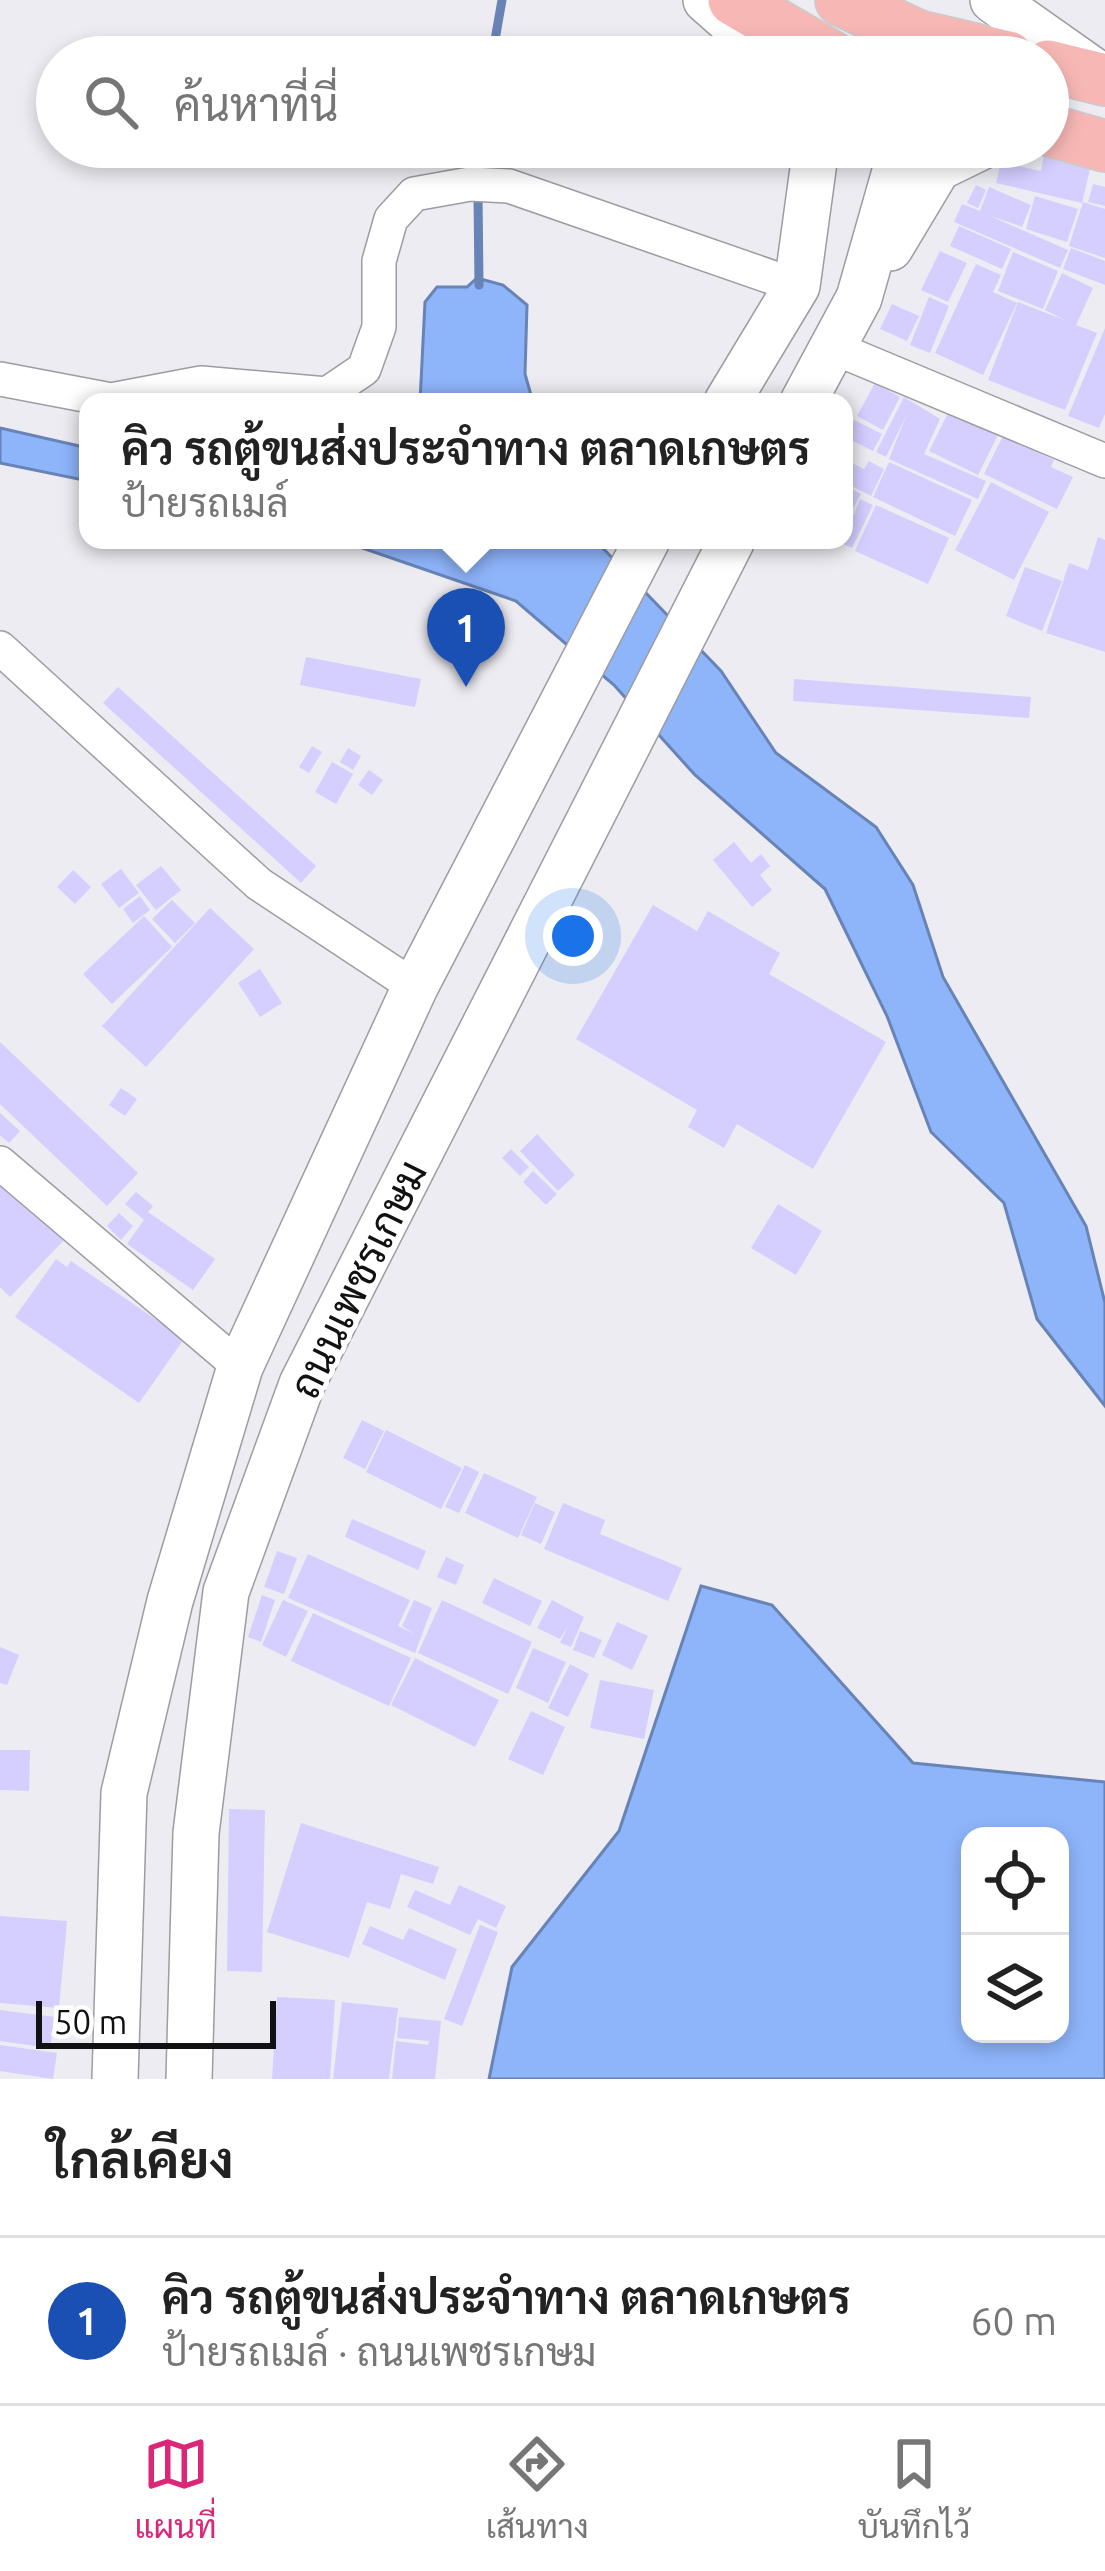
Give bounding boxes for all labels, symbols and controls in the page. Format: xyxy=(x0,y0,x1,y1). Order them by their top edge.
search box xyxy=(36,36,1069,168)
icon: search xyxy=(78,69,144,135)
text: ค้นหาที่นี่ xyxy=(174,79,338,130)
popup xyxy=(79,393,853,549)
text: คิว รถตู้ขนส่งประจำทาง ตลาดเกษตร xyxy=(122,423,810,474)
text: ป้ายรถเมล์ xyxy=(122,481,289,524)
pin: 1 xyxy=(427,588,505,687)
your location xyxy=(543,906,603,966)
street label: ถนนเพชรเกษม xyxy=(280,1152,435,1405)
map controls xyxy=(961,1827,1069,2043)
button: locate xyxy=(961,1827,1069,1935)
button: layers xyxy=(961,1935,1069,2043)
scale bar xyxy=(36,1995,276,2048)
text: 50 m xyxy=(54,2003,127,2040)
text: ใกล้เคียง xyxy=(48,2130,234,2188)
text: คิว รถตู้ขนส่งประจำทาง ตลาดเกษตร xyxy=(162,2272,851,2323)
text: 1 xyxy=(76,2299,98,2342)
text: 60 m xyxy=(970,2299,1057,2342)
text: ป้ายรถเมล์ · ถนนเพชรเกษม xyxy=(162,2330,596,2373)
tab: แผนที่ xyxy=(134,2431,217,2546)
tab: เส้นทาง xyxy=(486,2431,589,2546)
tab: บันทึกไว้ xyxy=(858,2431,971,2546)

